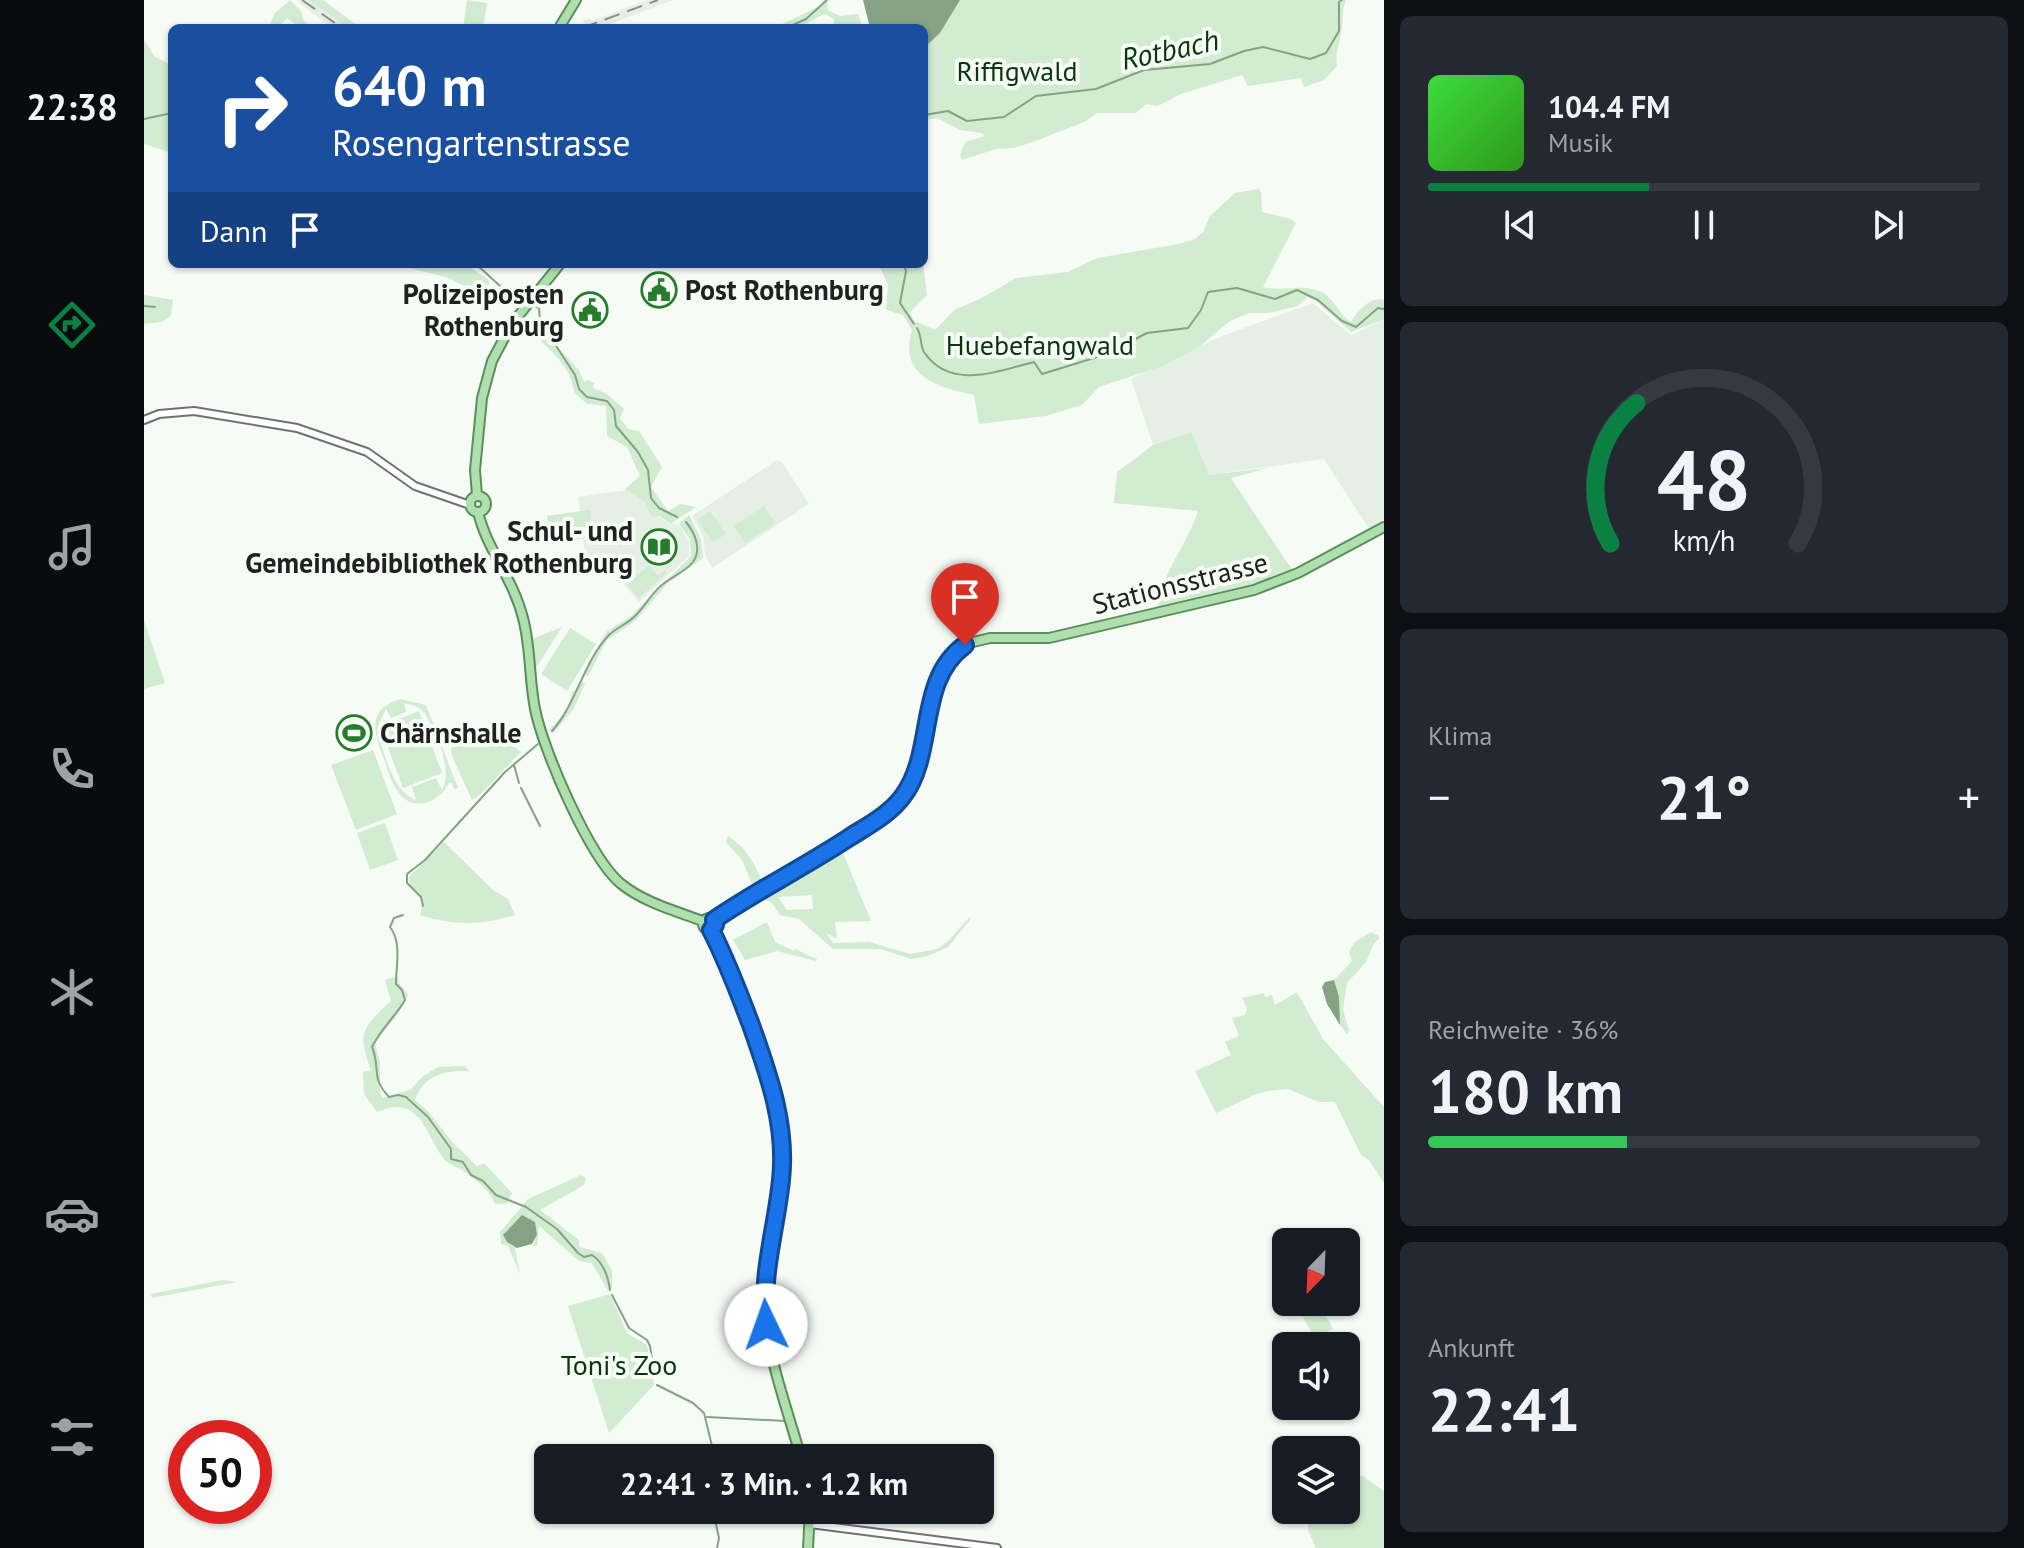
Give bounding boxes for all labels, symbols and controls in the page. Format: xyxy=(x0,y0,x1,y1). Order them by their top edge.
water label: Rotbach xyxy=(1117,19,1222,78)
text: 640 m xyxy=(332,49,487,121)
park label: Riffigwald xyxy=(957,52,1077,89)
icon: right xyxy=(200,56,304,160)
text: 22:38 xyxy=(26,83,118,130)
text: 104.4 FM xyxy=(1548,87,1670,126)
text: Rosengartenstrasse xyxy=(332,119,630,166)
text: Musik xyxy=(1548,126,1613,159)
icon: previous xyxy=(1498,203,1542,247)
icon: pause xyxy=(1682,203,1726,247)
icon: next xyxy=(1866,203,1910,247)
icon: arrive xyxy=(283,208,327,252)
text: Dann xyxy=(200,211,267,250)
public building icon: Post Rothenburg xyxy=(640,271,678,309)
place label: Post Rothenburg xyxy=(685,271,884,308)
place label: Polizeiposten Rothenburg xyxy=(403,275,564,344)
public building icon: Polizeiposten Rothenburg xyxy=(571,291,609,329)
icon: directions xyxy=(44,297,100,353)
park label: Huebefangwald xyxy=(946,326,1134,363)
text: 48 xyxy=(1657,424,1751,532)
place label: Schul- und Gemeindebibliothek Rothenburg xyxy=(245,512,633,581)
icon: music xyxy=(44,519,100,575)
text: km/h xyxy=(1673,522,1735,559)
library icon: Schul- und Gemeindebibliothek Rothenburg xyxy=(640,528,678,566)
street label: Stationsstrasse xyxy=(1088,543,1272,622)
pin xyxy=(931,563,999,645)
icon: arrive xyxy=(943,575,987,619)
sports icon: Chärnshalle xyxy=(335,714,373,752)
place label: Chärnshalle xyxy=(380,714,522,751)
text: Klima xyxy=(1428,719,1492,752)
icon: phone xyxy=(44,741,100,797)
text: 21° xyxy=(1657,758,1751,836)
text: − xyxy=(1428,768,1450,825)
text: + xyxy=(1958,768,1980,825)
icon: climate xyxy=(44,964,100,1020)
text: Reichweite · 36% xyxy=(1428,1013,1618,1046)
text: 180 km xyxy=(1428,1052,1623,1130)
icon: car xyxy=(44,1186,100,1242)
north arrow xyxy=(1272,1228,1360,1316)
map controls xyxy=(1272,1228,1360,1524)
position arrow xyxy=(724,1283,808,1367)
text: Ankunft xyxy=(1428,1331,1515,1364)
button: sound xyxy=(1272,1332,1360,1420)
park label: Toni's Zoo xyxy=(561,1346,677,1383)
text: 22:41 xyxy=(1428,1370,1580,1448)
icon: filters xyxy=(44,1409,100,1465)
speed limit sign: 50 xyxy=(168,1420,272,1524)
button: layers xyxy=(1272,1436,1360,1524)
text: 22:41 · 3 Min. · 1.2 km xyxy=(620,1464,908,1503)

